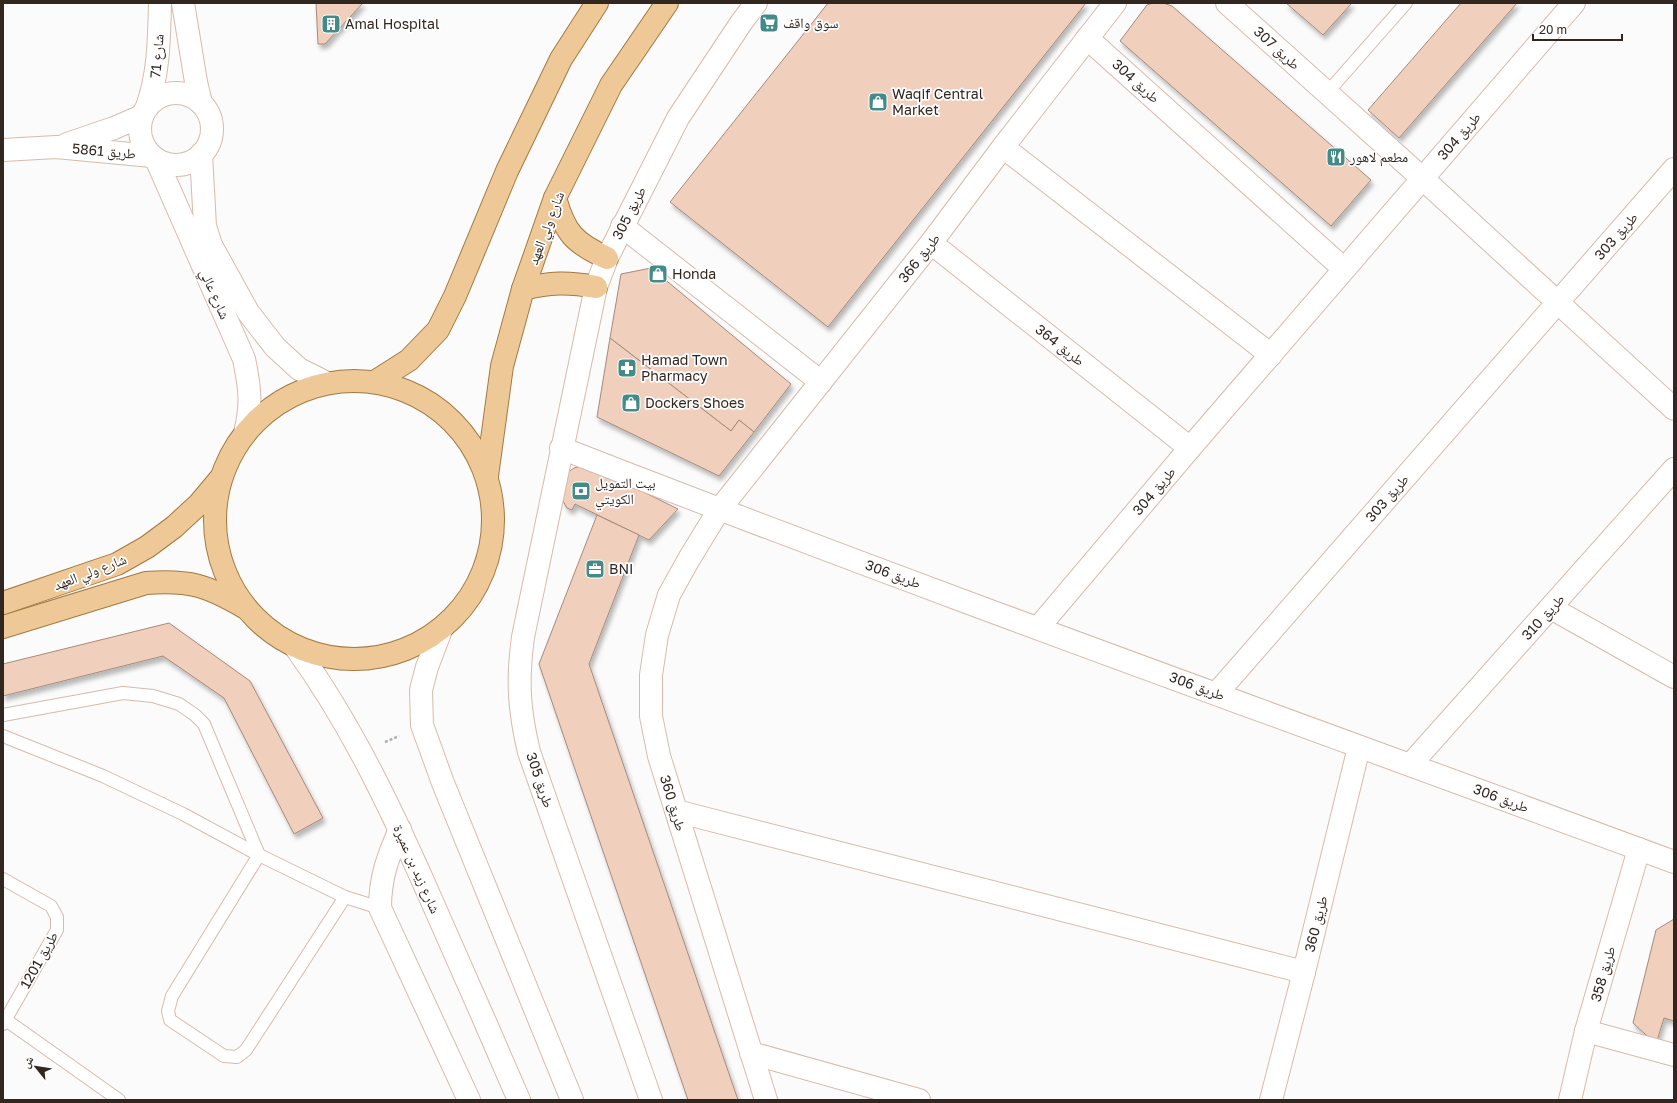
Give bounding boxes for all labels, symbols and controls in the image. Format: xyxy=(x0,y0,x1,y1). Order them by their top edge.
supermarket icon: سوق واقف xyxy=(758,12,780,34)
building icon: Amal Hospital xyxy=(320,13,342,35)
place label: سوق واقف xyxy=(783,14,839,32)
place label: Amal Hospital xyxy=(345,15,439,32)
scale bar xyxy=(1533,16,1622,42)
street label: طريق 307 xyxy=(1249,22,1304,74)
text: 20 m xyxy=(1539,22,1567,37)
street label: شارع 71 xyxy=(146,33,169,79)
street label: طريق 304 xyxy=(1108,55,1163,108)
place label: Waqif Central Market xyxy=(892,85,983,118)
shop icon: Waqif Central Market xyxy=(867,91,889,113)
street label: طريق 304 xyxy=(1433,108,1485,164)
street label: طريق 5861 xyxy=(71,139,137,164)
restaurant icon: مطعم لاهور xyxy=(1325,146,1347,168)
place label: مطعم لاهور xyxy=(1349,148,1408,167)
street label: طريق 305 xyxy=(608,183,651,243)
street label: شارع ولي العهد xyxy=(524,189,571,268)
street label: طريق 303 xyxy=(1590,208,1642,264)
street label: طريق 366 xyxy=(894,230,945,287)
shop icon: Honda xyxy=(647,263,669,285)
place label: Honda xyxy=(672,265,716,282)
street label: شارع عالي xyxy=(194,266,234,323)
street label: طريق 364 xyxy=(1031,320,1088,371)
place label: Hamad Town Pharmacy xyxy=(641,351,728,384)
pharmacy icon: Hamad Town Pharmacy xyxy=(616,357,638,379)
shop icon: Dockers Shoes xyxy=(620,392,642,414)
place label: Dockers Shoes xyxy=(645,394,744,411)
street label: طريق 304 xyxy=(1129,463,1180,519)
street label: طريق 303 xyxy=(1361,470,1413,526)
place label: بيت التمويل الكويتي xyxy=(595,474,656,511)
bank icon: بيت التمويل الكويتي xyxy=(570,480,592,502)
street label: شارع ولي العهد xyxy=(51,550,130,597)
street label: طريق 306 xyxy=(863,556,923,593)
office icon: BNI xyxy=(584,558,606,580)
place label: BNI xyxy=(609,560,633,577)
street label: طريق 310 xyxy=(1518,590,1569,644)
street label: طريق 306 xyxy=(1167,668,1227,705)
street label: طريق 305 xyxy=(521,750,558,810)
street label: طريق 360 xyxy=(655,773,690,833)
street label: طريق 306 xyxy=(1471,780,1531,817)
street label: شارع زيد بن عميرة xyxy=(388,822,445,917)
street label: طريق 360 xyxy=(1300,894,1333,954)
street label: طريق 1201 xyxy=(16,928,63,992)
street label: طريق 358 xyxy=(1586,944,1620,1004)
north arrow xyxy=(16,1047,56,1087)
text: ش xyxy=(18,1053,37,1071)

